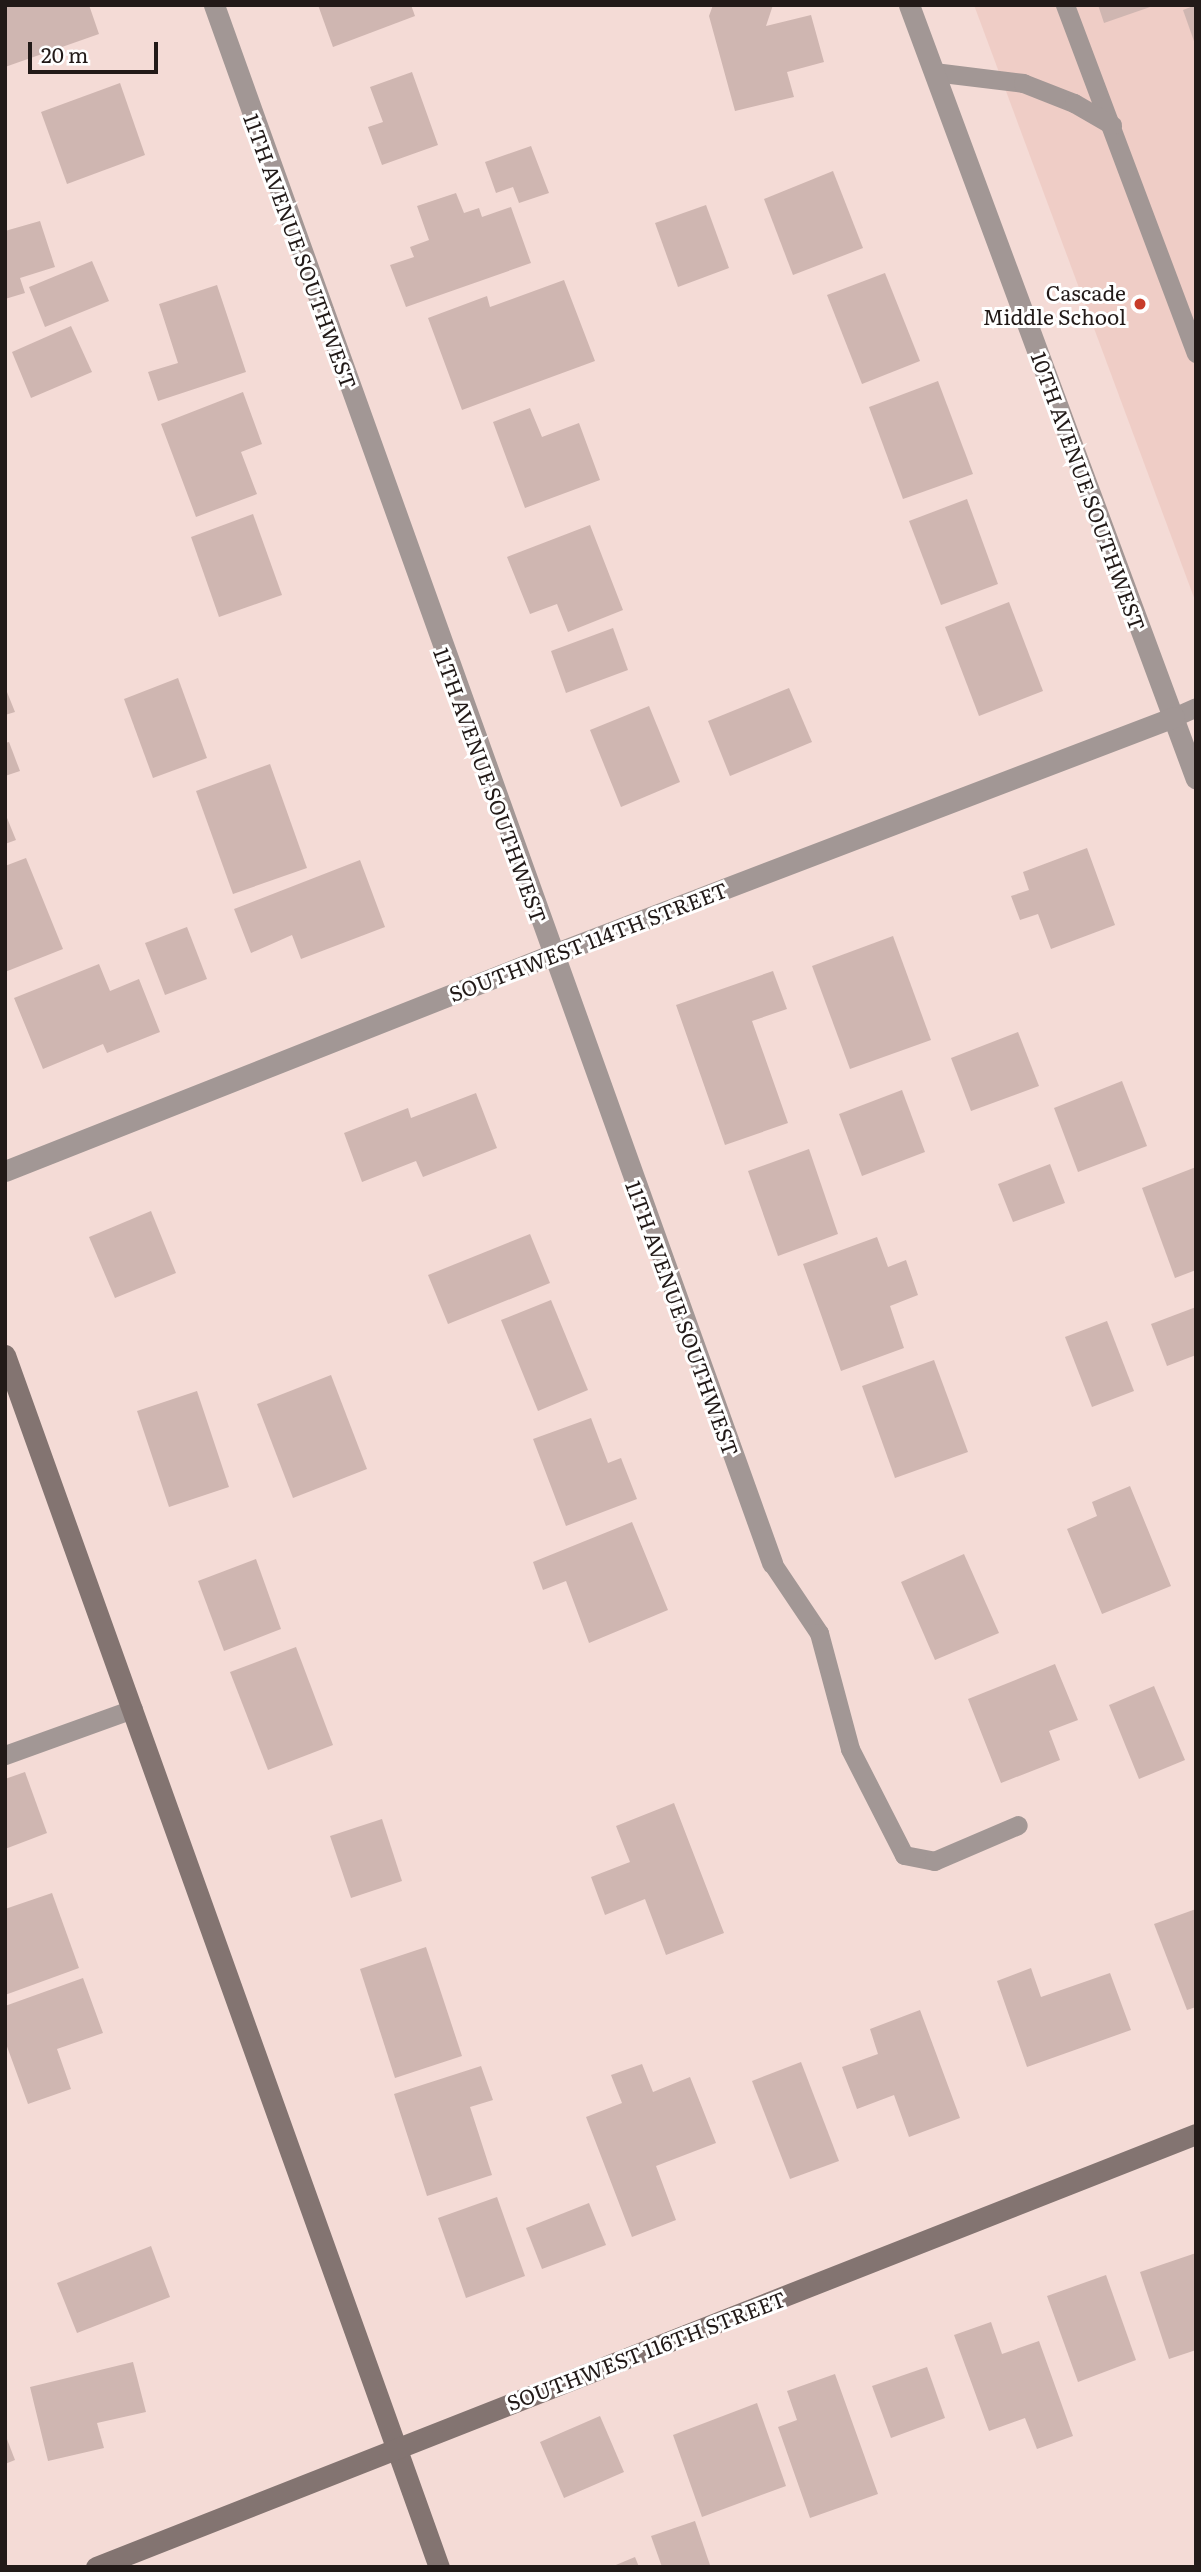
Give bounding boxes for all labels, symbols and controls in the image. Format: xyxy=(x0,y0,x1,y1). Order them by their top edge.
scale bar xyxy=(32,28,161,72)
text: 20 m xyxy=(41,38,88,69)
street label: 11TH AVENUE SOUTHWEST xyxy=(239,110,363,392)
place label: Cascade Middle School xyxy=(983,279,1126,329)
marker: Cascade Middle School xyxy=(1132,296,1148,312)
street label: 10TH AVENUE SOUTHWEST xyxy=(1027,348,1151,634)
street label: 11TH AVENUE SOUTHWEST xyxy=(429,644,553,926)
street label: SOUTHWEST 114TH STREET xyxy=(445,876,731,1006)
street label: 11TH AVENUE SOUTHWEST xyxy=(621,1177,745,1459)
street label: SOUTHWEST 116TH STREET xyxy=(503,2285,789,2415)

